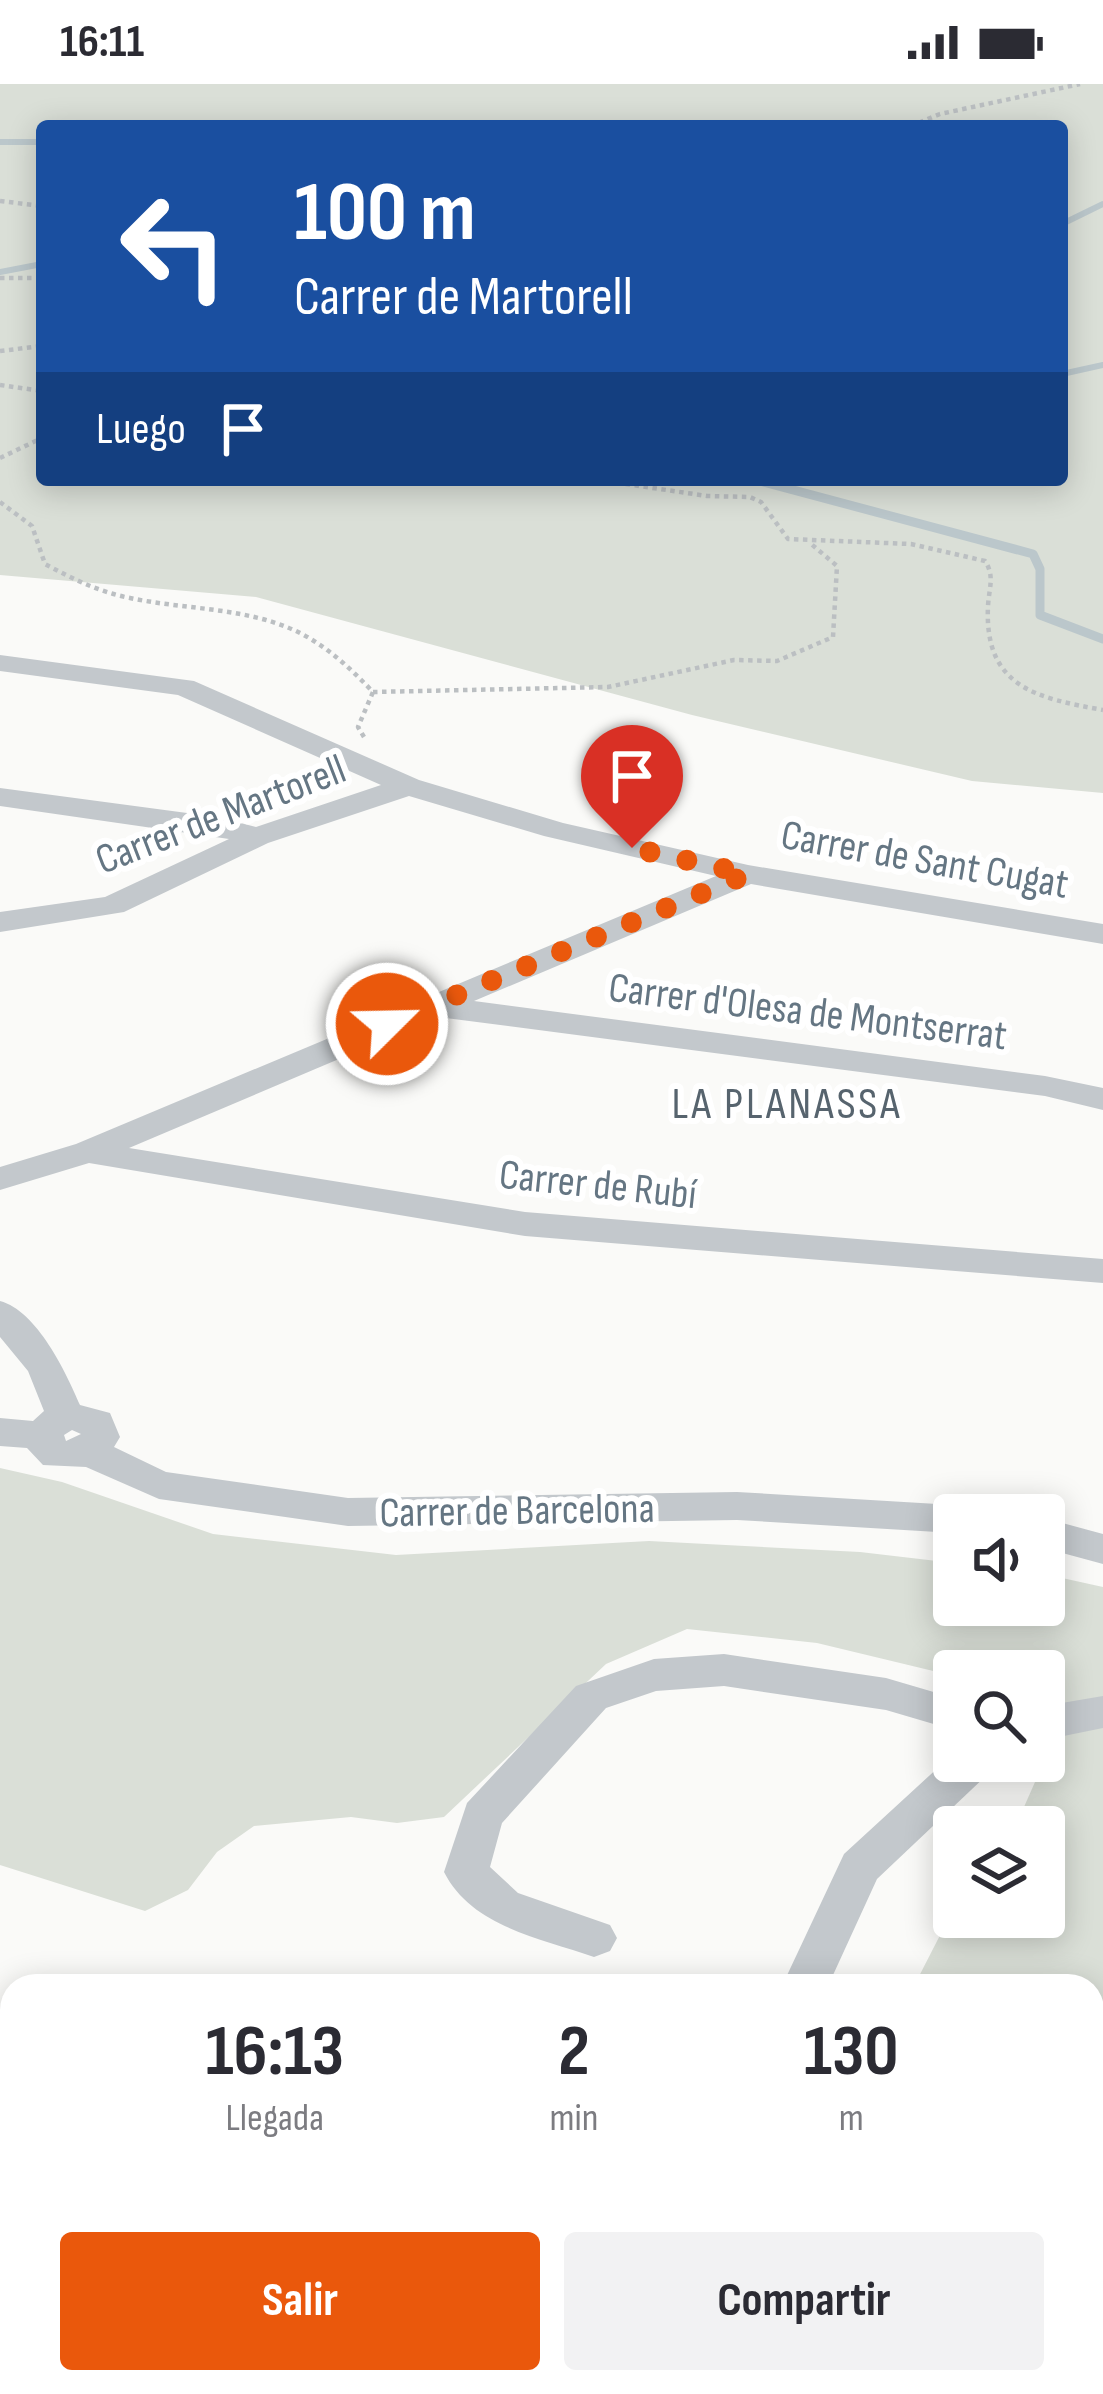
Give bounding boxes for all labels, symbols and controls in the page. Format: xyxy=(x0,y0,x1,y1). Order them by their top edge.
text: 16:11 xyxy=(60,15,144,70)
text: 100 m xyxy=(294,163,476,264)
icon: left xyxy=(96,168,252,324)
text: Carrer de Martorell xyxy=(294,265,633,330)
icon: arrive xyxy=(210,396,276,462)
text: Luego xyxy=(96,402,186,457)
pin xyxy=(581,725,683,848)
icon: arrive xyxy=(599,743,665,809)
street label: Carrer de Martorell xyxy=(89,744,353,886)
street label: Carrer de Sant Cugat xyxy=(777,810,1072,911)
position arrow xyxy=(324,961,450,1087)
street label: Carrer d'Olesa de Montserrat xyxy=(606,963,1010,1062)
district label: LA PLANASSA xyxy=(671,1077,903,1132)
street label: Carrer de Rubí xyxy=(497,1150,699,1221)
street label: Carrer de Barcelona xyxy=(379,1484,655,1539)
map controls xyxy=(933,1494,1065,1938)
button: sound xyxy=(933,1494,1065,1626)
button: search xyxy=(933,1650,1065,1782)
button: layers xyxy=(933,1806,1065,1938)
text: 16:13 xyxy=(205,2009,344,2096)
text: 2 xyxy=(558,2009,590,2096)
text: 130 xyxy=(804,2009,899,2096)
text: Llegada xyxy=(225,2095,324,2142)
text: min xyxy=(549,2095,598,2142)
text: m xyxy=(839,2095,864,2142)
button: Salir xyxy=(60,2232,540,2370)
button: Compartir xyxy=(564,2232,1044,2370)

